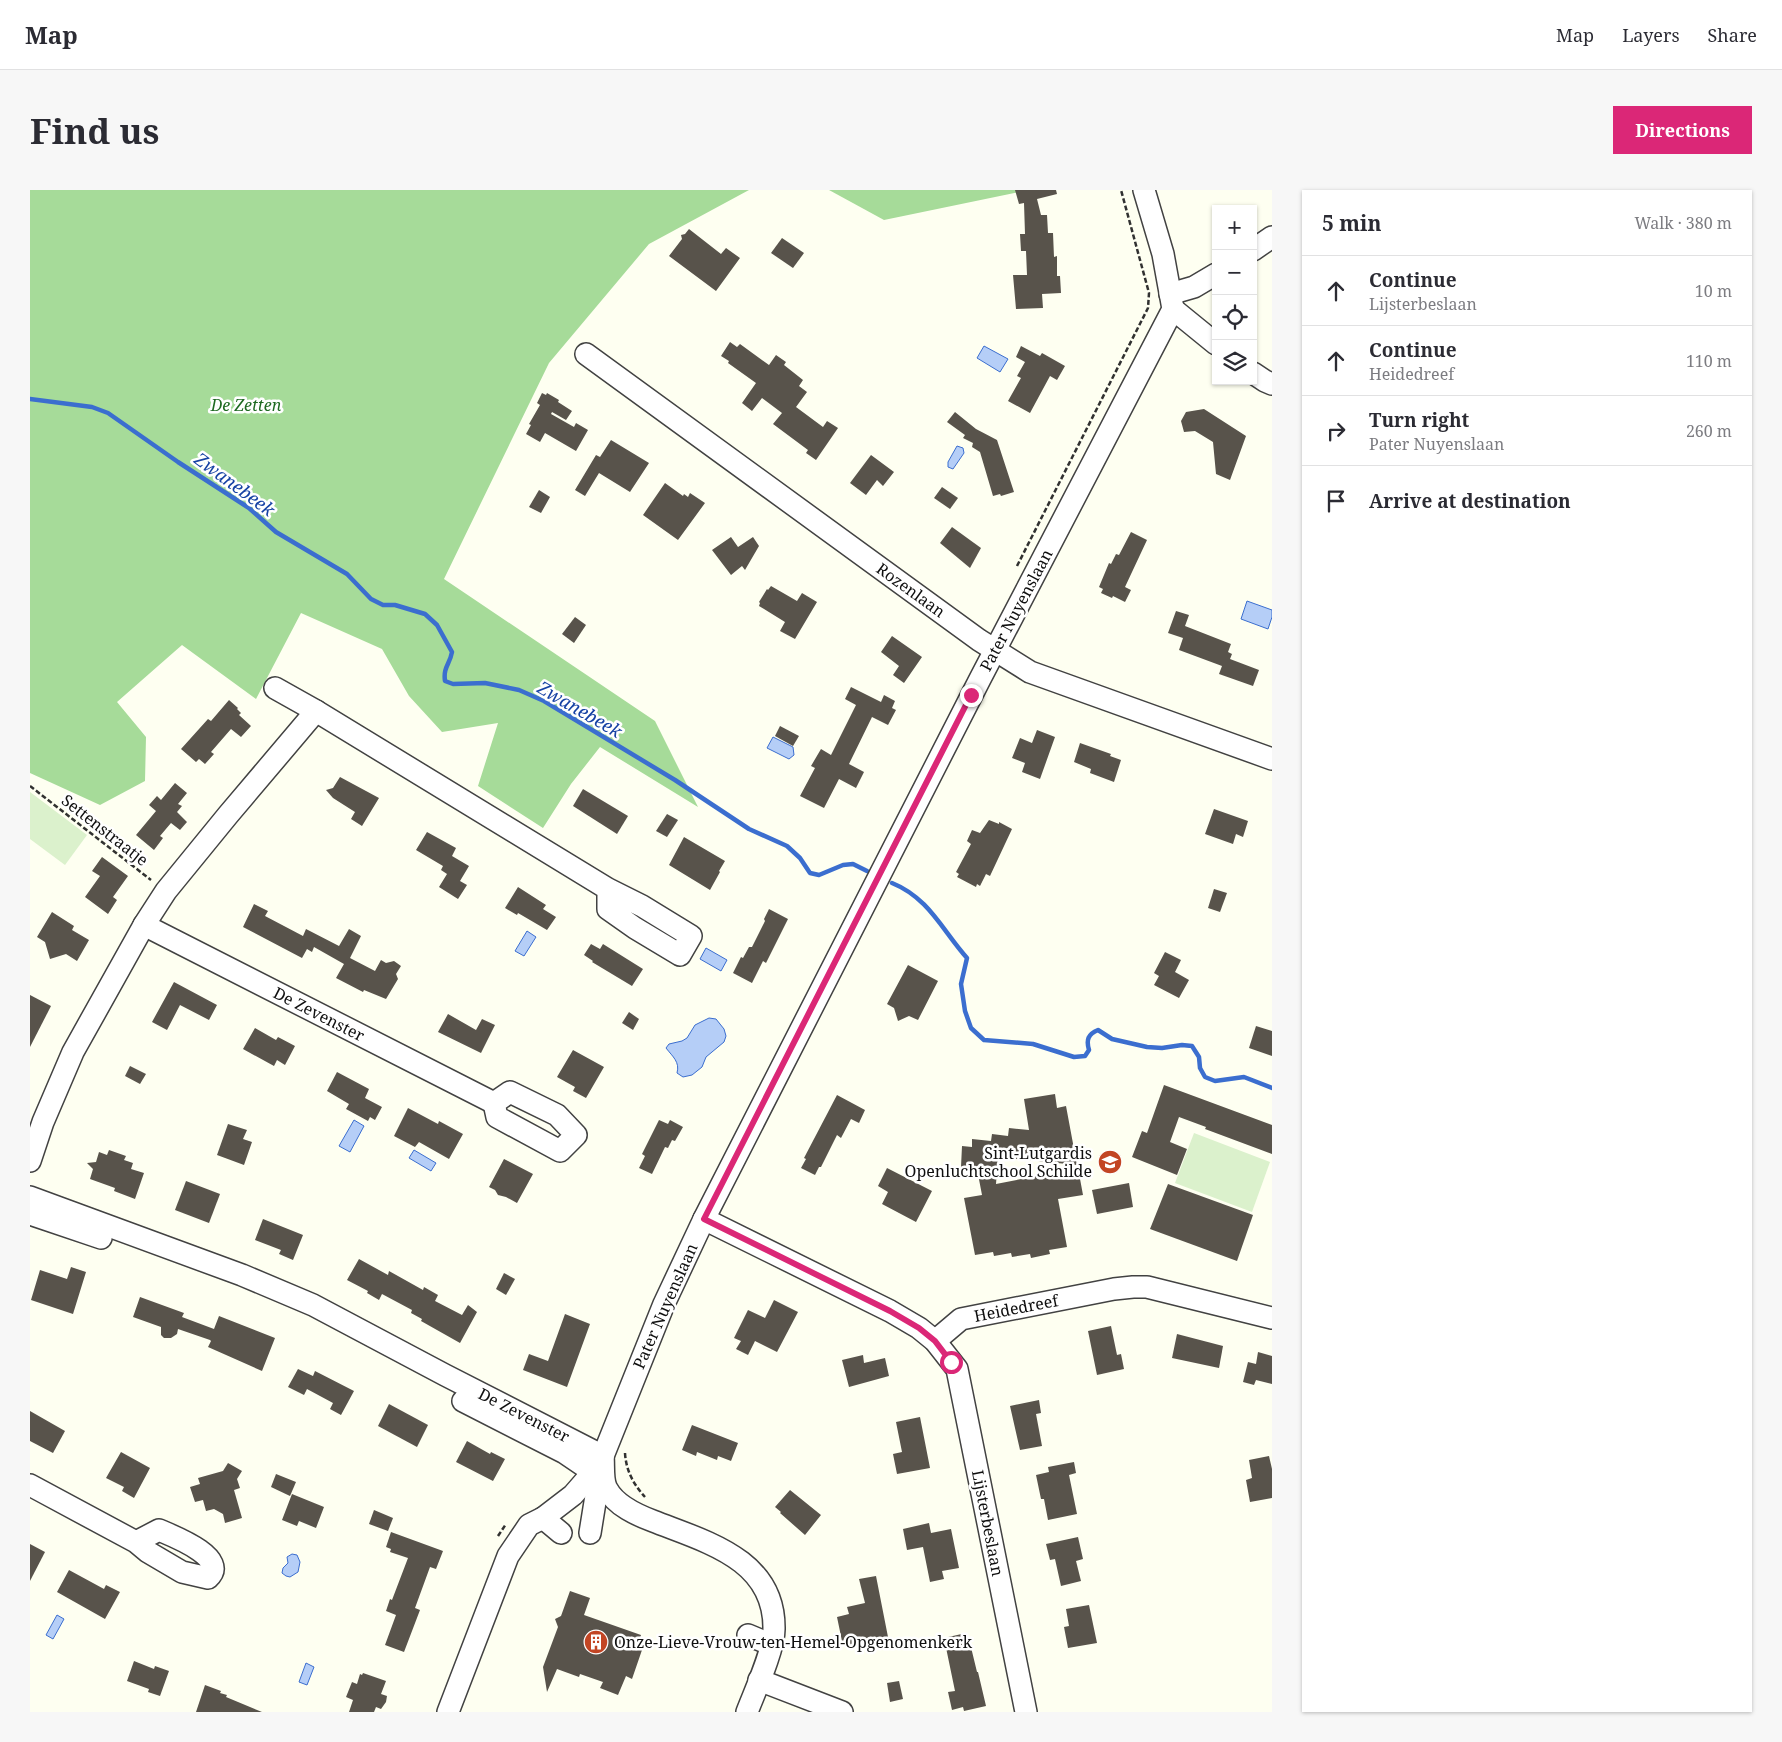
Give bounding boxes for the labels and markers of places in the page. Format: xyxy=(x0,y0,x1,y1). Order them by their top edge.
place label: Sint-Lutgardis Openluchtschool Schilde xyxy=(905,1142,1092,1182)
school or university icon: Sint-Lutgardis Openluchtschool Schilde xyxy=(1097,1149,1123,1175)
building icon: Onze-Lieve-Vrouw-ten-Hemel-Opgenomenkerk xyxy=(583,1629,609,1655)
place label: Onze-Lieve-Vrouw-ten-Hemel-Opgenomenkerk xyxy=(614,1631,973,1653)

